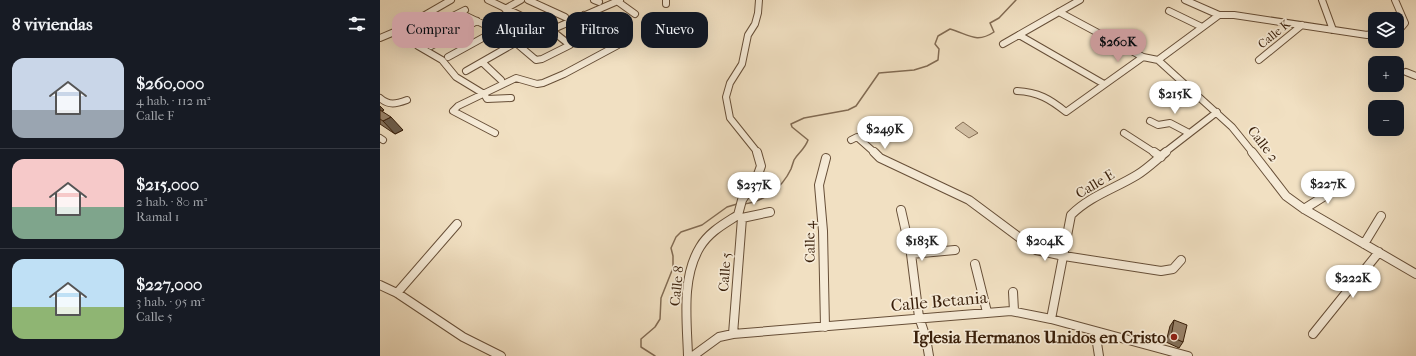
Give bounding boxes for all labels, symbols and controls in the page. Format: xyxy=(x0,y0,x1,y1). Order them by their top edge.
chip: Comprar xyxy=(392,12,474,48)
chip: Alquilar xyxy=(482,12,558,48)
chip: Filtros xyxy=(566,12,633,48)
chip: Nuevo xyxy=(641,12,708,48)
map controls xyxy=(1368,12,1404,136)
button: layers xyxy=(1368,12,1404,48)
icon: filters xyxy=(346,13,368,35)
text: 8 viviendas xyxy=(12,14,92,34)
street label: Calle K xyxy=(1255,16,1294,51)
pin: $260K xyxy=(1090,29,1146,63)
text: $260K xyxy=(1099,34,1137,49)
button: + xyxy=(1368,56,1404,92)
text: $260,000 xyxy=(136,73,204,93)
icon: home xyxy=(44,74,92,122)
pin: $215K xyxy=(1147,81,1203,115)
text: $215K xyxy=(1158,86,1192,101)
text: 4 hab. · 112 m² xyxy=(136,93,211,108)
button: − xyxy=(1368,100,1404,136)
text: Calle F xyxy=(136,108,174,123)
pin: $249K xyxy=(857,116,913,150)
text: $249K xyxy=(866,121,904,136)
street label: Calle 2 xyxy=(1244,123,1282,165)
street label: Calle E xyxy=(1073,166,1118,202)
pin: $227K xyxy=(1300,171,1356,205)
pin: $237K xyxy=(726,172,782,206)
text: $215,000 xyxy=(136,174,199,194)
icon: home xyxy=(44,175,92,223)
text: $227K xyxy=(1310,176,1346,191)
text: $237K xyxy=(737,177,771,192)
text: 2 hab. · 80 m² xyxy=(136,194,207,209)
text: Ramal 1 xyxy=(136,209,180,224)
street label: Calle 4 xyxy=(801,220,819,263)
pin: $183K xyxy=(894,228,950,262)
pin: $204K xyxy=(1017,228,1073,262)
text: $183K xyxy=(905,233,939,248)
text: $204K xyxy=(1026,233,1064,248)
street label: Calle 5 xyxy=(715,252,735,292)
street label: Calle 8 xyxy=(666,265,688,307)
pin: $222K xyxy=(1325,265,1381,299)
text: $222K xyxy=(1335,270,1371,285)
text: $227,000 xyxy=(136,274,202,294)
icon: home xyxy=(44,275,92,323)
street label: Calle Betania xyxy=(890,287,988,315)
text: 3 hab. · 95 m² xyxy=(136,294,205,309)
text: Calle 5 xyxy=(136,309,173,324)
place label: Iglesia Hermanos Unidos en Cristo xyxy=(913,327,1166,348)
marker: Iglesia Hermanos Unidos en Cristo xyxy=(1169,332,1179,342)

